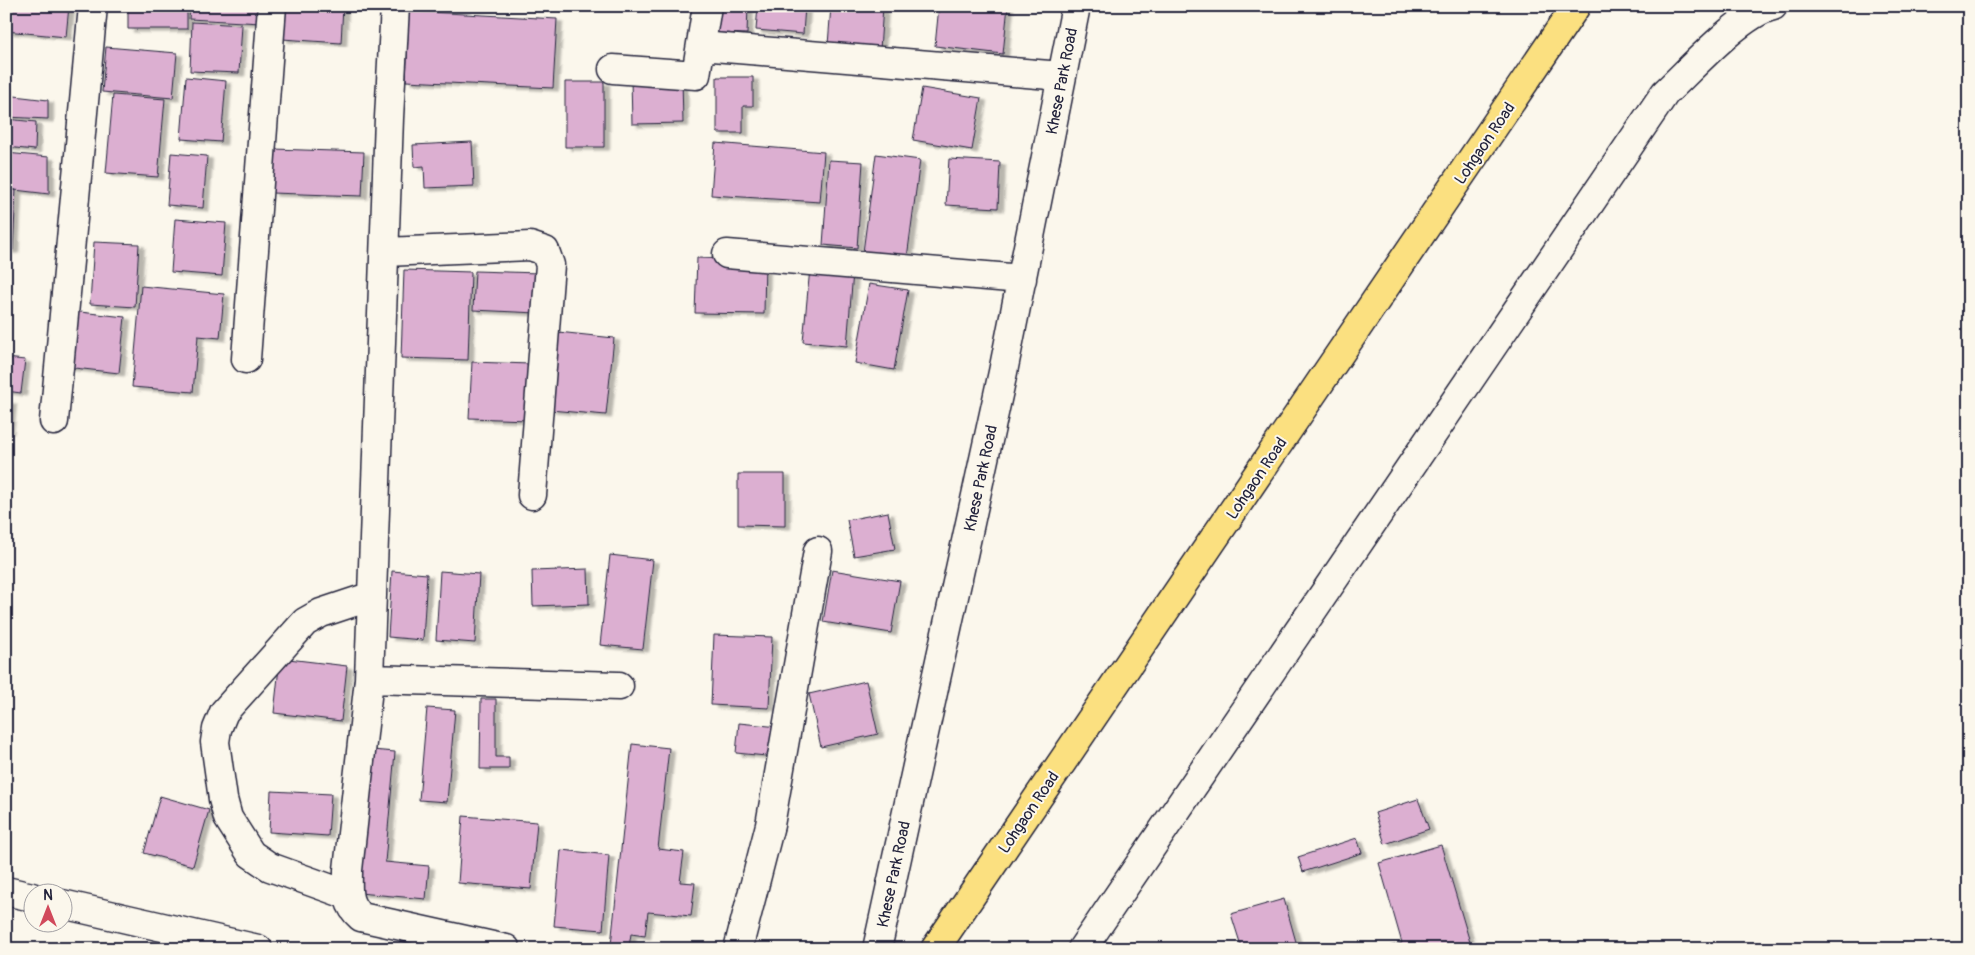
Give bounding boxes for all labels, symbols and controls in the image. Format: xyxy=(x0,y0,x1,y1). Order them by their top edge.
street label: Khese Park Road xyxy=(1042,26,1082,136)
street label: Lohgaon Road xyxy=(1450,99,1520,188)
street label: Khese Park Road xyxy=(960,423,1002,533)
street label: Lohgaon Road xyxy=(1222,434,1292,523)
street label: Lohgaon Road xyxy=(994,768,1064,857)
street label: Khese Park Road xyxy=(873,819,915,929)
north arrow xyxy=(22,882,72,932)
text: N xyxy=(43,887,53,904)

